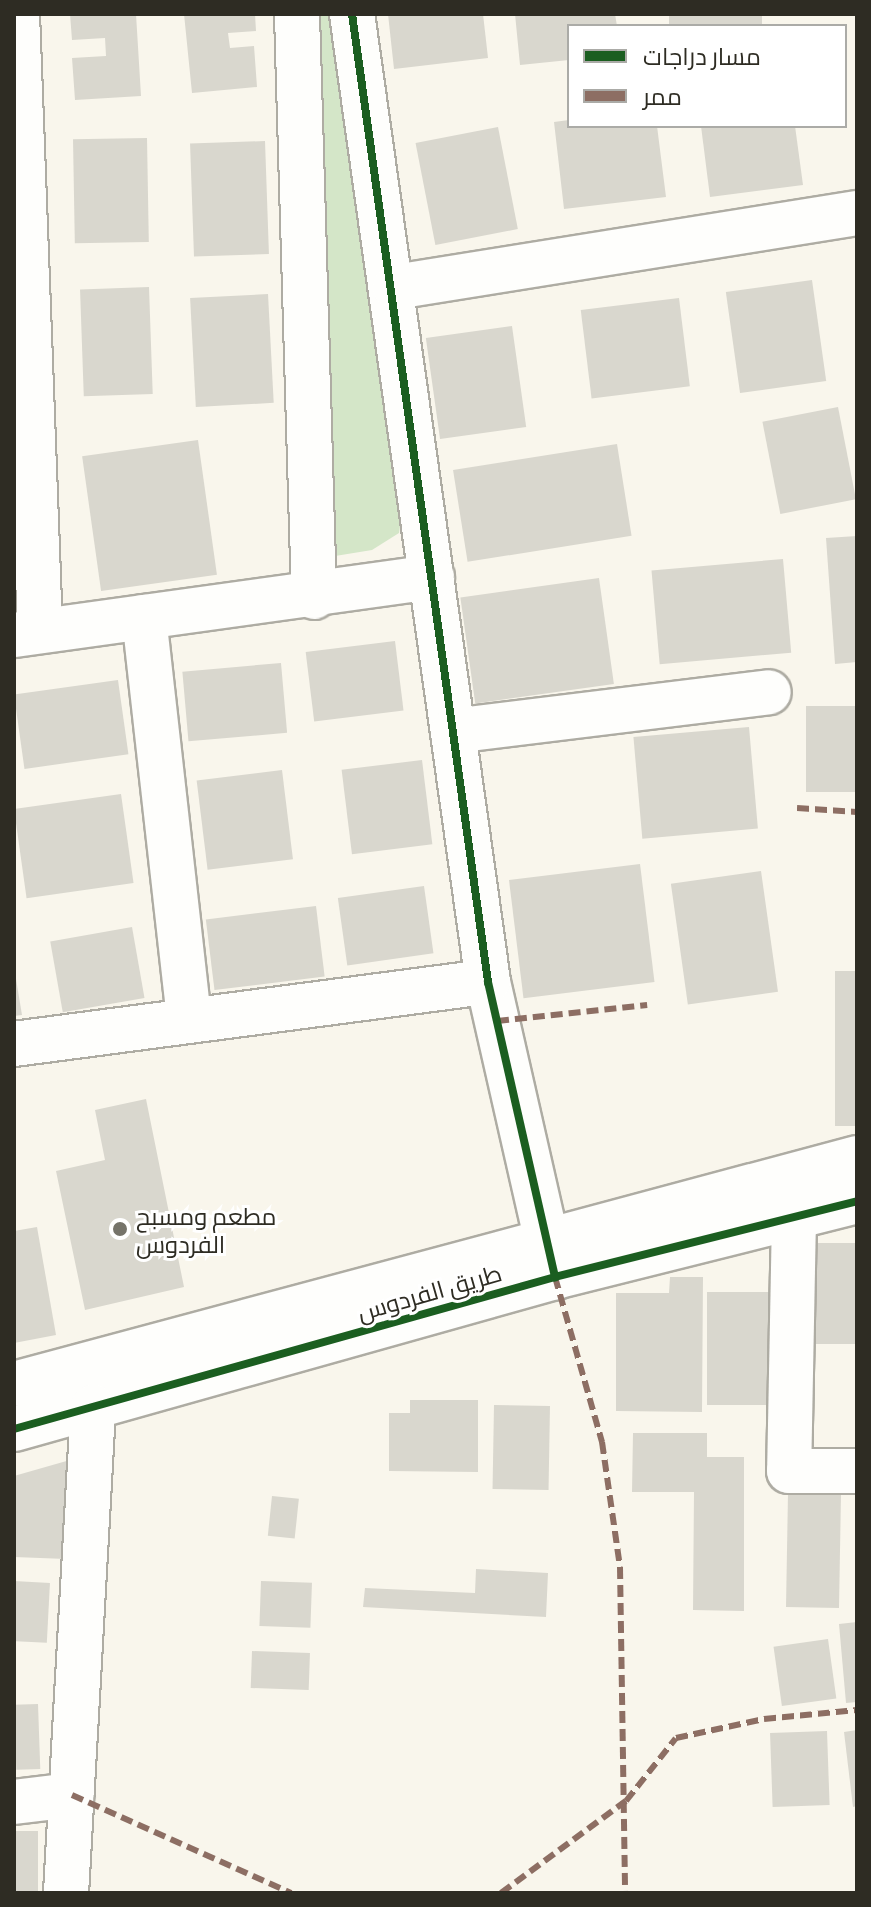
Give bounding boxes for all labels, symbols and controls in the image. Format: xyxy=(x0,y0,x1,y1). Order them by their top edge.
legend xyxy=(567,24,847,128)
text: مسار دراجات xyxy=(643,37,761,72)
text: ممر xyxy=(643,77,682,112)
place label: مطعم ومسبح الفردوس xyxy=(136,1201,277,1257)
marker: مطعم ومسبح الفردوس xyxy=(111,1220,129,1238)
street label: طريق الفردوس xyxy=(353,1257,505,1325)

